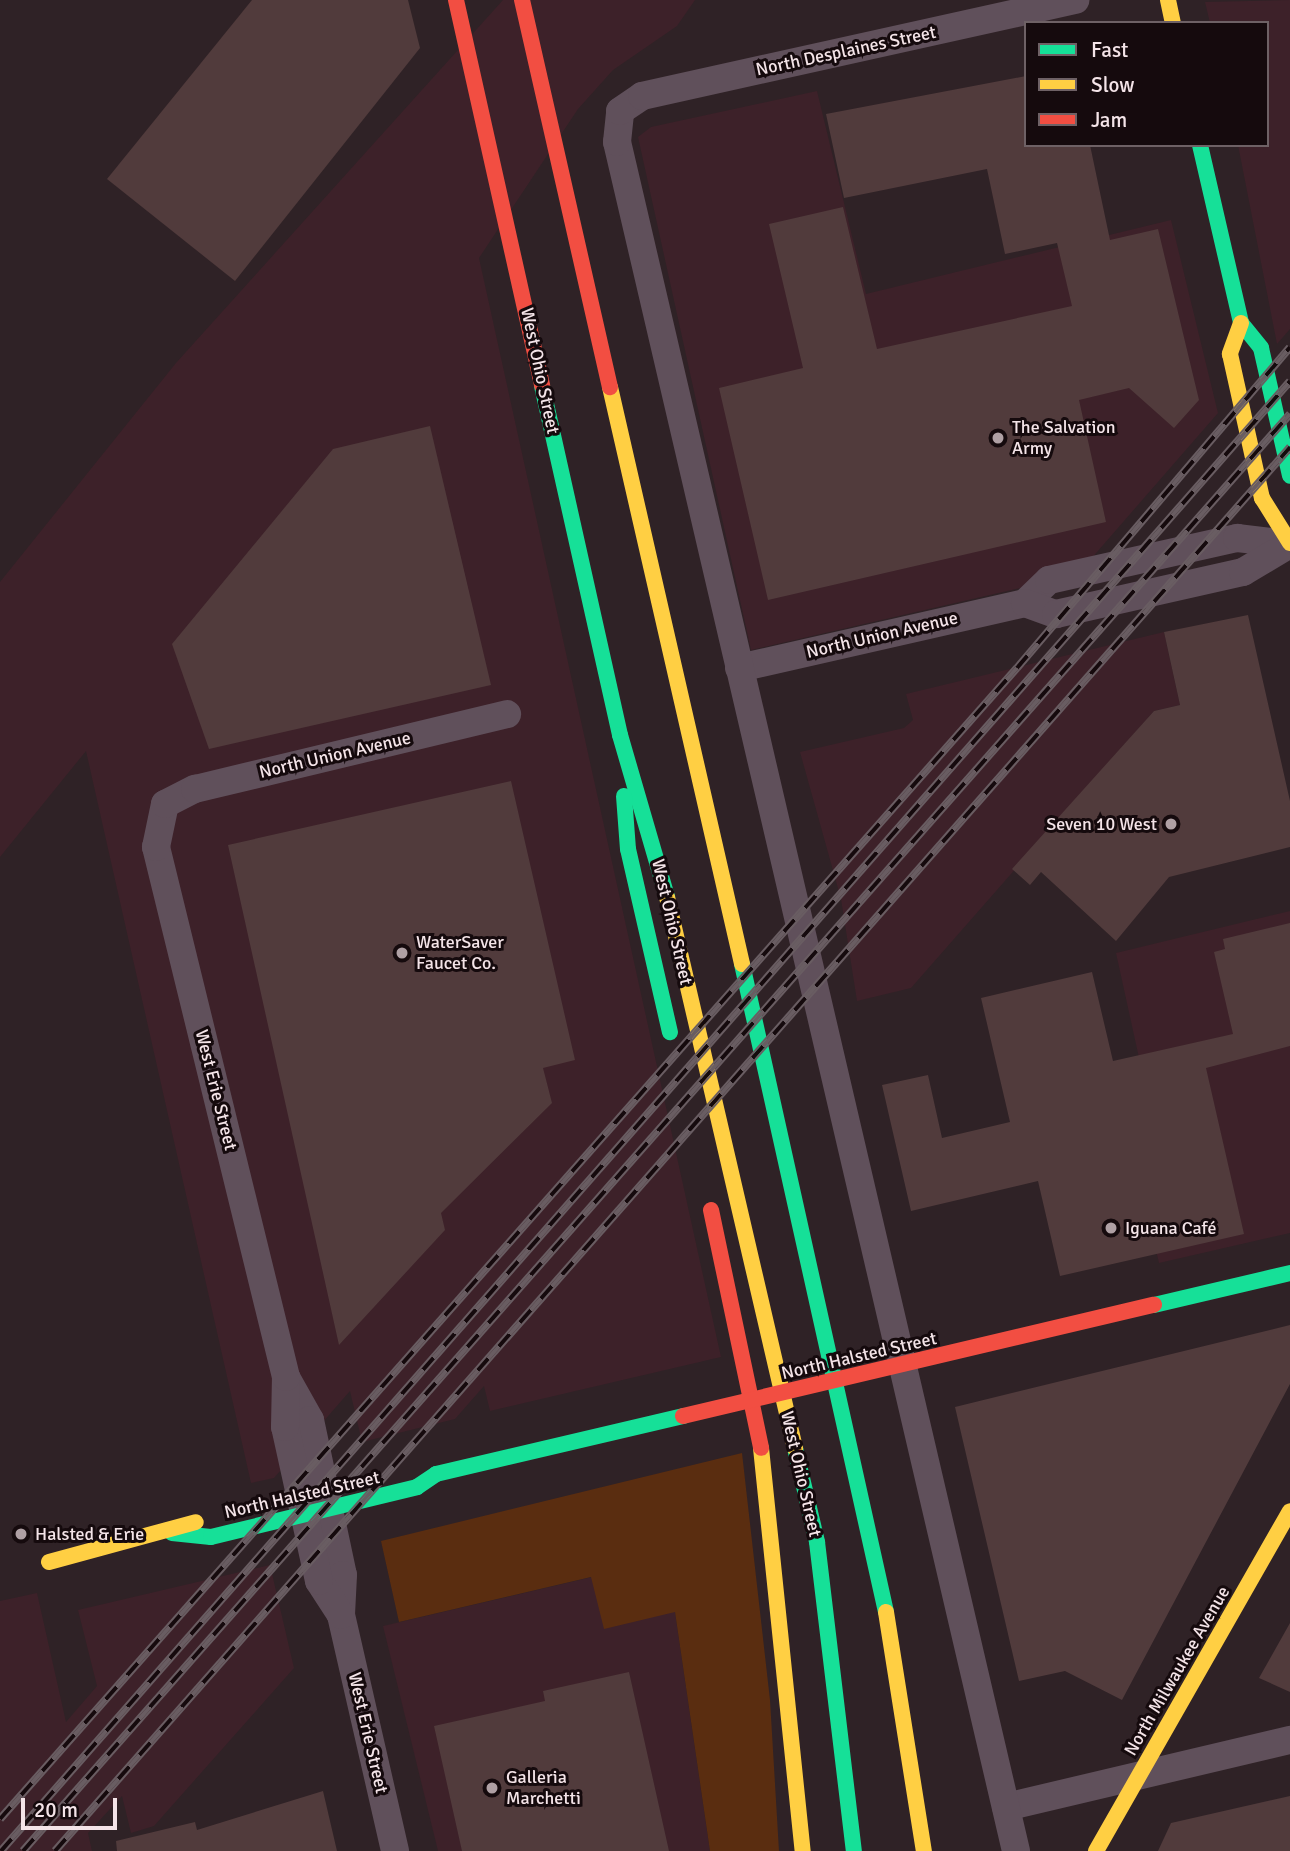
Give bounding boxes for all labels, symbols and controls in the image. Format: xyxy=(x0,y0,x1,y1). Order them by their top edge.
street label: North Desplaines Street xyxy=(754,21,938,81)
legend xyxy=(1024,21,1269,147)
text: Fast xyxy=(1091,37,1128,63)
text: Slow xyxy=(1091,72,1135,98)
text: Jam xyxy=(1091,107,1127,133)
street label: West Ohio Street xyxy=(516,306,564,436)
place label: The Salvation Army xyxy=(1012,417,1115,460)
marker: The Salvation Army xyxy=(990,430,1006,446)
street label: North Union Avenue xyxy=(804,607,960,663)
street label: North Union Avenue xyxy=(257,727,413,783)
place label: Seven 10 West xyxy=(1046,813,1157,835)
marker: Seven 10 West xyxy=(1163,816,1179,832)
street label: West Ohio Street xyxy=(647,857,697,987)
place label: WaterSaver Faucet Co. xyxy=(416,932,504,974)
marker: WaterSaver Faucet Co. xyxy=(394,945,410,961)
street label: West Erie Street xyxy=(191,1027,241,1153)
place label: Iguana Café xyxy=(1125,1217,1216,1239)
marker: Iguana Café xyxy=(1103,1220,1119,1236)
street label: North Halsted Street xyxy=(779,1328,939,1384)
street label: West Ohio Street xyxy=(776,1409,826,1539)
street label: North Halsted Street xyxy=(222,1467,382,1523)
place label: Halsted & Erie xyxy=(35,1523,144,1545)
marker: Halsted & Erie xyxy=(13,1526,29,1542)
street label: North Milwaukee Avenue xyxy=(1120,1582,1234,1760)
street label: West Erie Street xyxy=(344,1670,392,1796)
place label: Galleria Marchetti xyxy=(506,1767,581,1810)
marker: Galleria Marchetti xyxy=(484,1780,500,1796)
scale bar xyxy=(24,1784,121,1828)
text: 20 m xyxy=(34,1797,78,1823)

